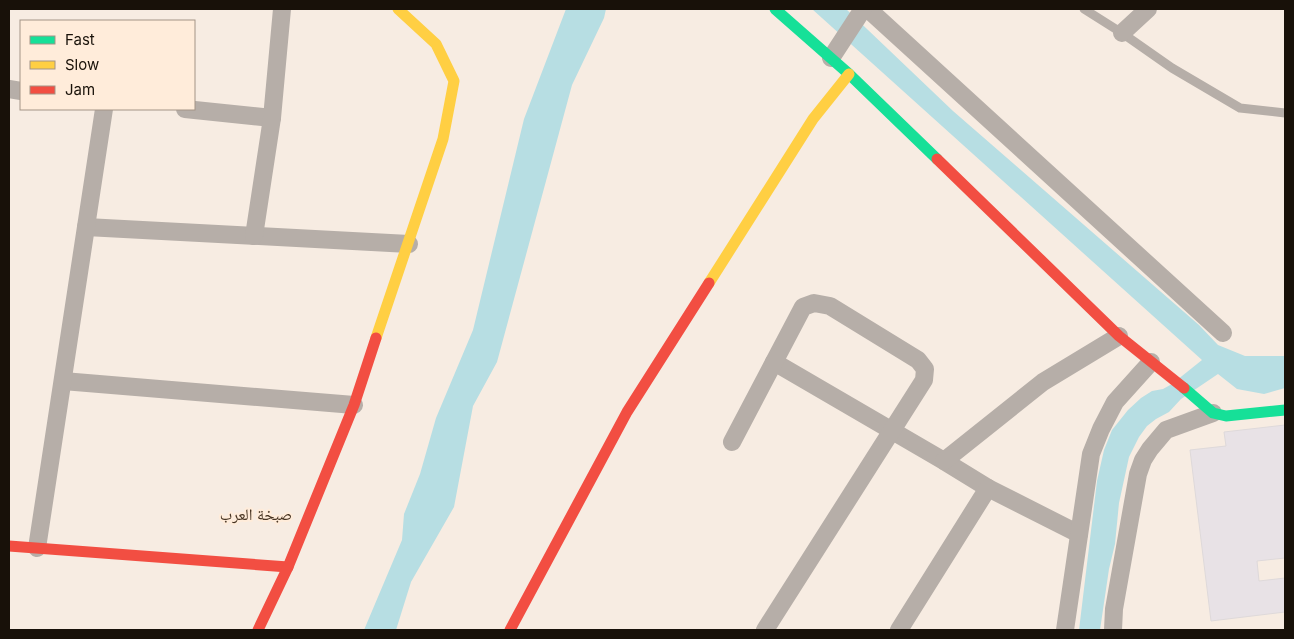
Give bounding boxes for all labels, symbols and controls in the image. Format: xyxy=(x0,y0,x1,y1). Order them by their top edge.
legend xyxy=(20,20,195,110)
text: Fast xyxy=(65,30,95,49)
text: Slow xyxy=(65,55,99,74)
text: Jam xyxy=(65,80,95,99)
district label: صبخة العرب xyxy=(220,504,292,524)

